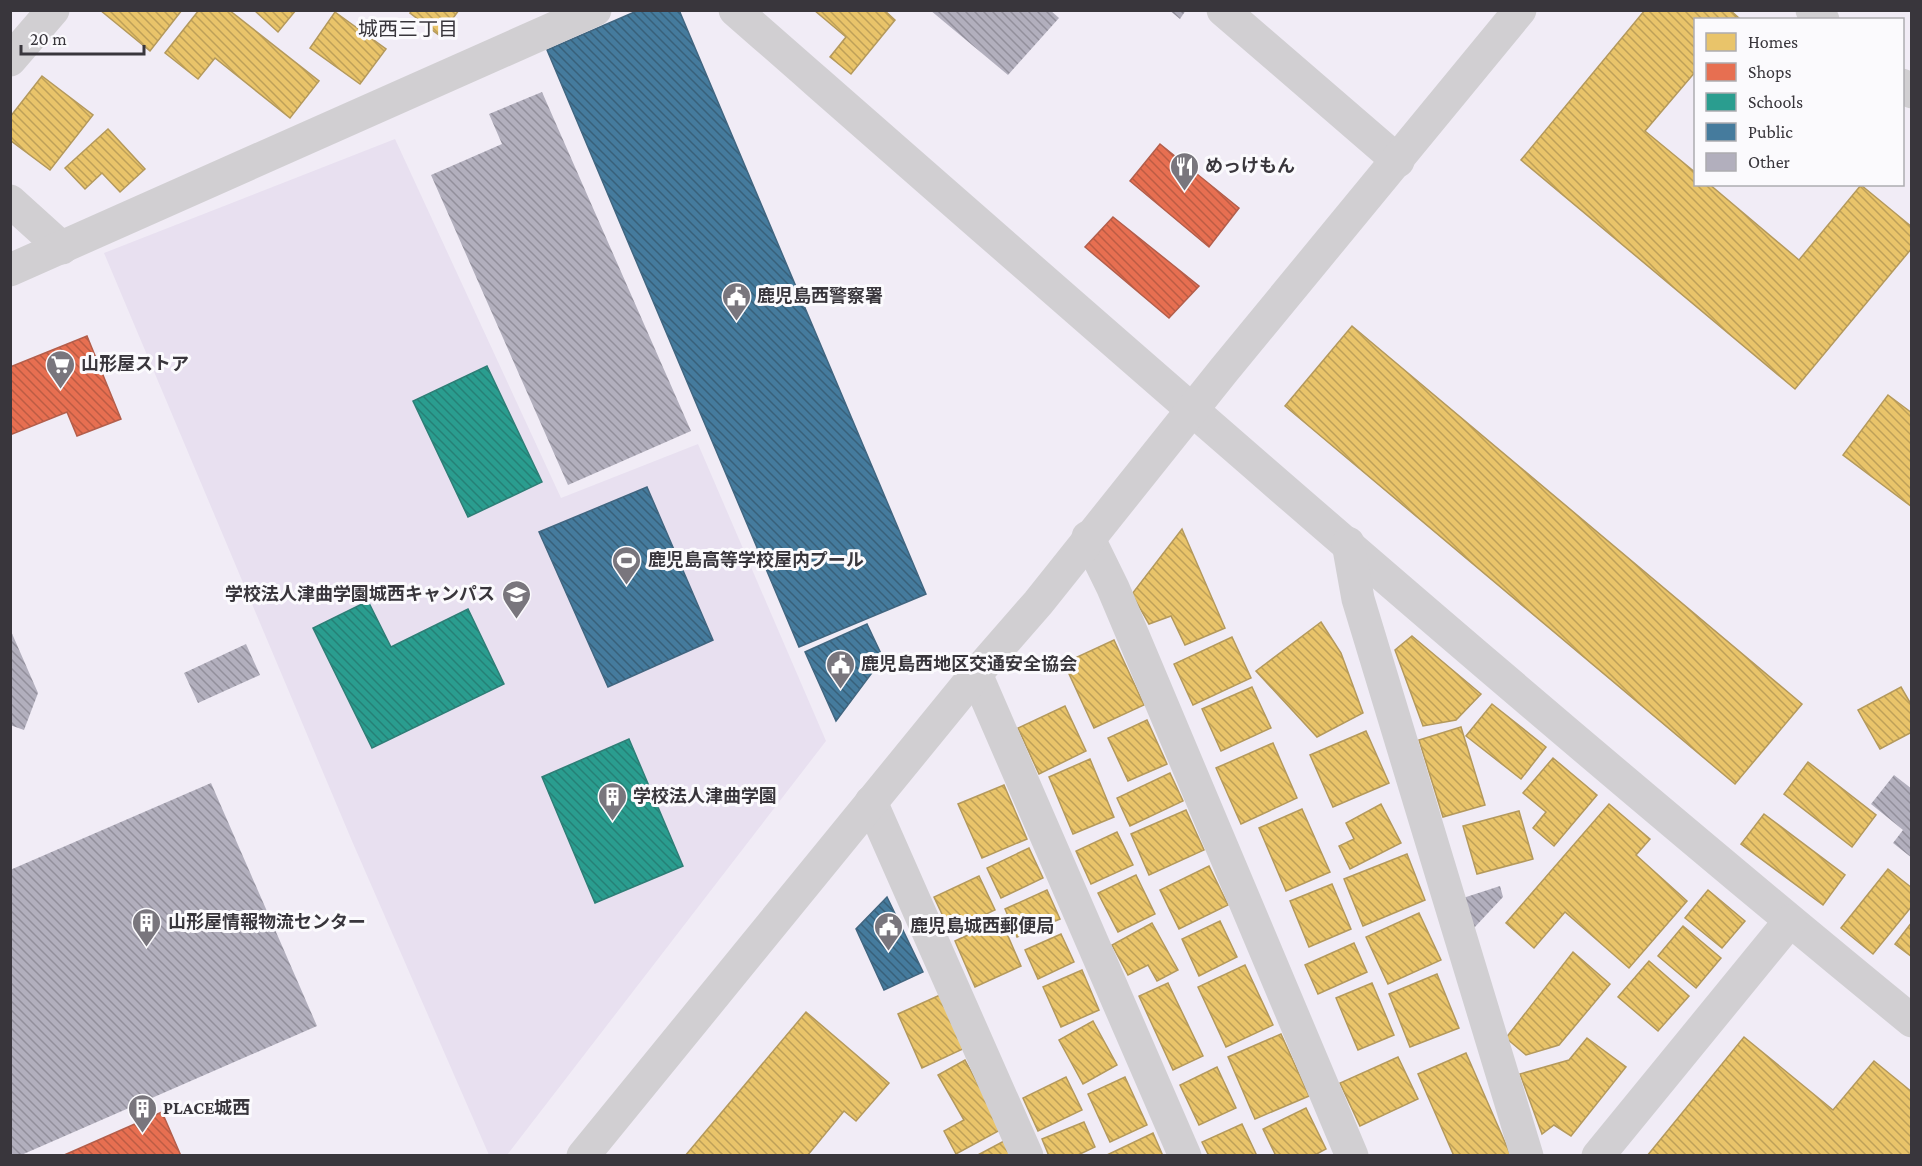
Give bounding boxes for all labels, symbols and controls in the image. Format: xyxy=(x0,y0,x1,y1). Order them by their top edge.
scale bar xyxy=(21,18,144,56)
district label: 城西三丁目 xyxy=(358,18,458,40)
legend xyxy=(1694,18,1904,186)
text: 20 m xyxy=(30,29,67,49)
text: Homes xyxy=(1748,32,1798,52)
text: Shops xyxy=(1748,62,1792,82)
text: Schools xyxy=(1748,92,1803,112)
text: Public xyxy=(1748,122,1793,142)
restaurant icon: めっけもん xyxy=(1168,150,1200,192)
text: Other xyxy=(1748,152,1791,172)
place label: めっけもん xyxy=(1205,156,1295,176)
public building icon: 鹿児島西警察署 xyxy=(720,280,752,322)
place label: 鹿児島西警察署 xyxy=(757,286,883,306)
supermarket icon: 山形屋ストア xyxy=(44,348,76,390)
place label: 山形屋ストア xyxy=(81,354,189,374)
sports icon: 鹿児島高等学校屋内プール xyxy=(611,544,643,586)
place label: 鹿児島高等学校屋内プール xyxy=(648,550,864,570)
school or university icon: 学校法人津曲学園城西キャンパス xyxy=(500,578,532,620)
place label: 学校法人津曲学園城西キャンパス xyxy=(225,584,495,604)
public building icon: 鹿児島西地区交通安全協会 xyxy=(824,648,856,690)
place label: 鹿児島西地区交通安全協会 xyxy=(861,654,1077,674)
building icon: 学校法人津曲学園 xyxy=(596,780,628,822)
place label: 学校法人津曲学園 xyxy=(633,786,777,806)
building icon: 山形屋情報物流センター xyxy=(131,906,163,948)
public building icon: 鹿児島城西郵便局 xyxy=(873,910,905,952)
place label: 山形屋情報物流センター xyxy=(168,912,366,932)
place label: 鹿児島城西郵便局 xyxy=(910,916,1054,936)
building icon: PLACE城西 xyxy=(126,1092,158,1134)
place label: PLACE城西 xyxy=(163,1098,250,1118)

